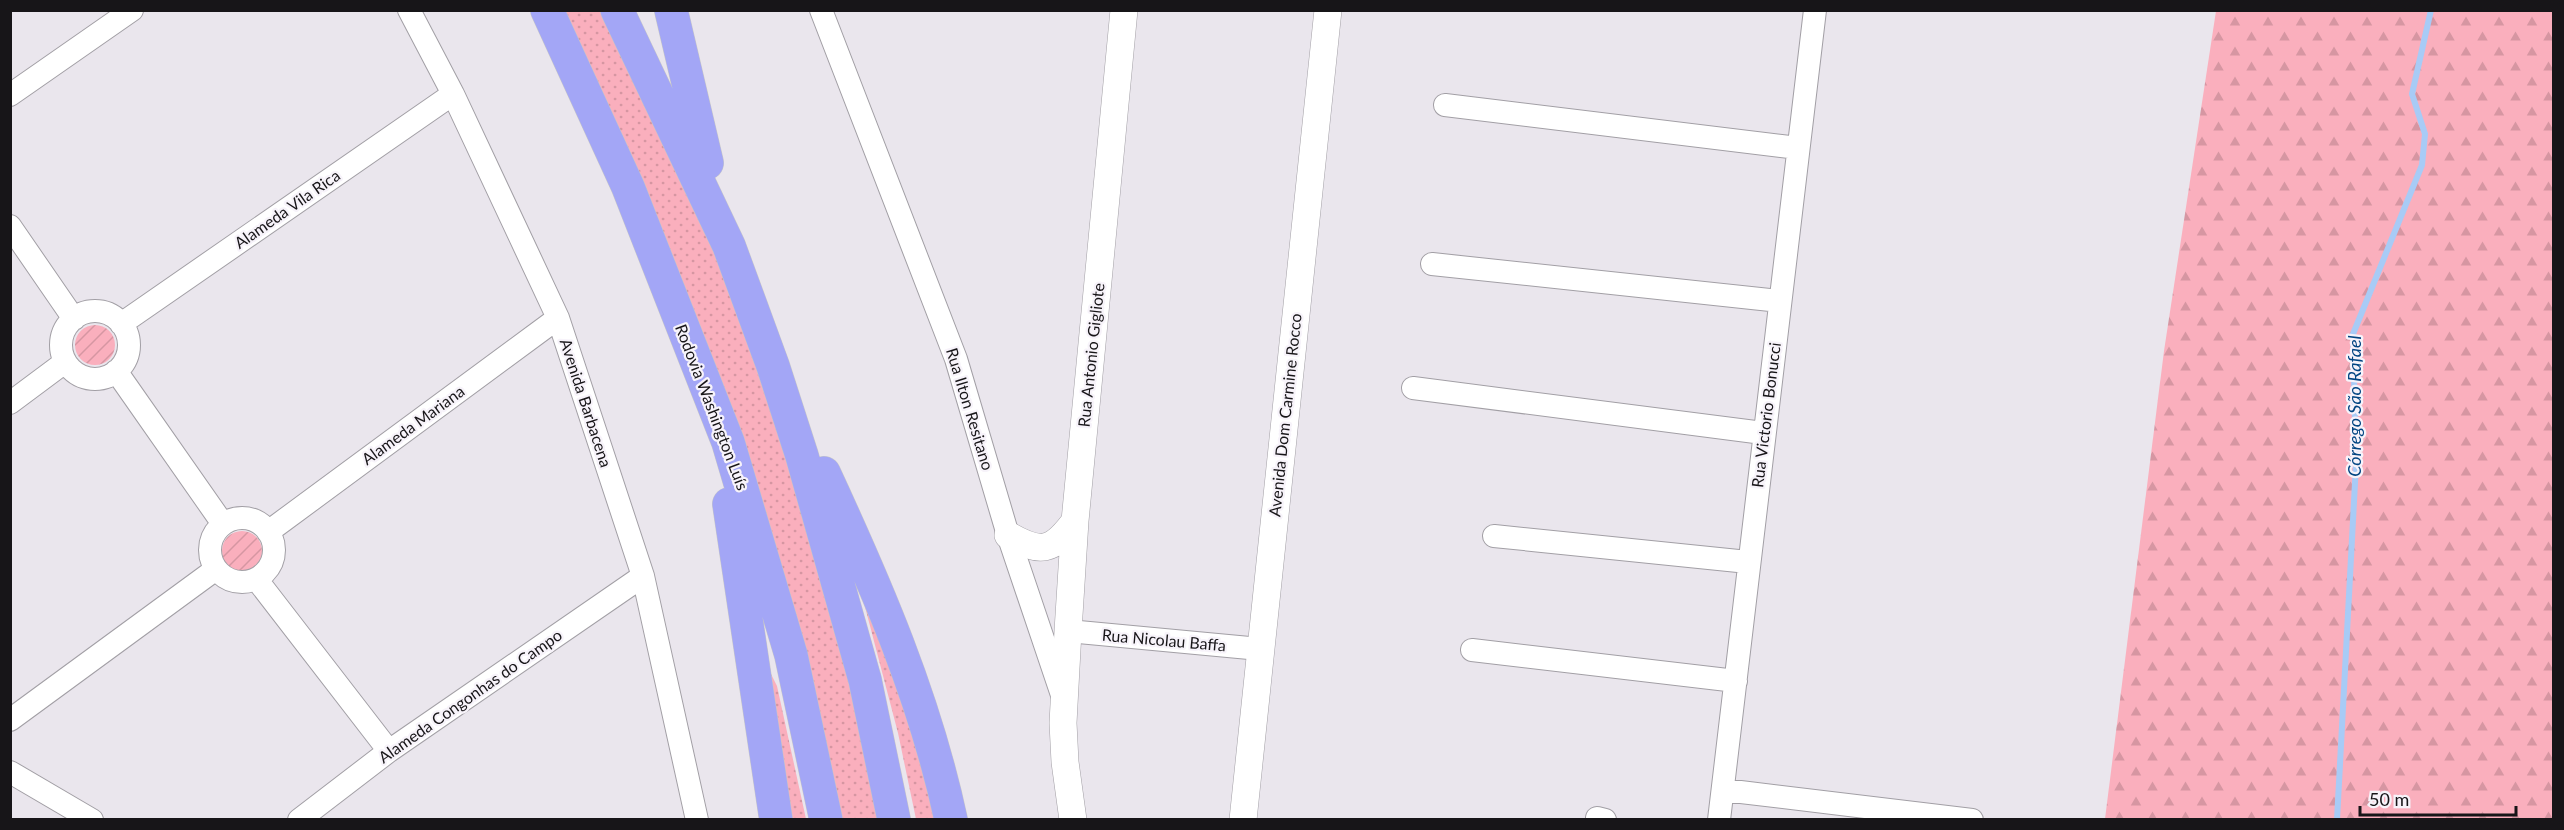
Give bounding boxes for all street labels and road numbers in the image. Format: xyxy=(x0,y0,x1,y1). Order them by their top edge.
street label: Alameda Vila Rica xyxy=(230,165,343,252)
street label: Rua Antonio Gigliote xyxy=(1073,282,1108,428)
street label: Avenida Dom Carmine Rocco xyxy=(1264,312,1305,518)
street label: Rodovia Washington Luís xyxy=(672,321,753,492)
street label: Avenida Barbacena xyxy=(557,336,616,470)
street label: Rua Victorio Bonucci xyxy=(1747,341,1784,489)
street label: Rua Ilton Resitano xyxy=(943,345,998,472)
street label: Alameda Mariana xyxy=(358,381,468,468)
street label: Alameda Congonhas do Campo xyxy=(374,625,565,766)
street label: Rua Nicolau Baffa xyxy=(1101,625,1227,654)

